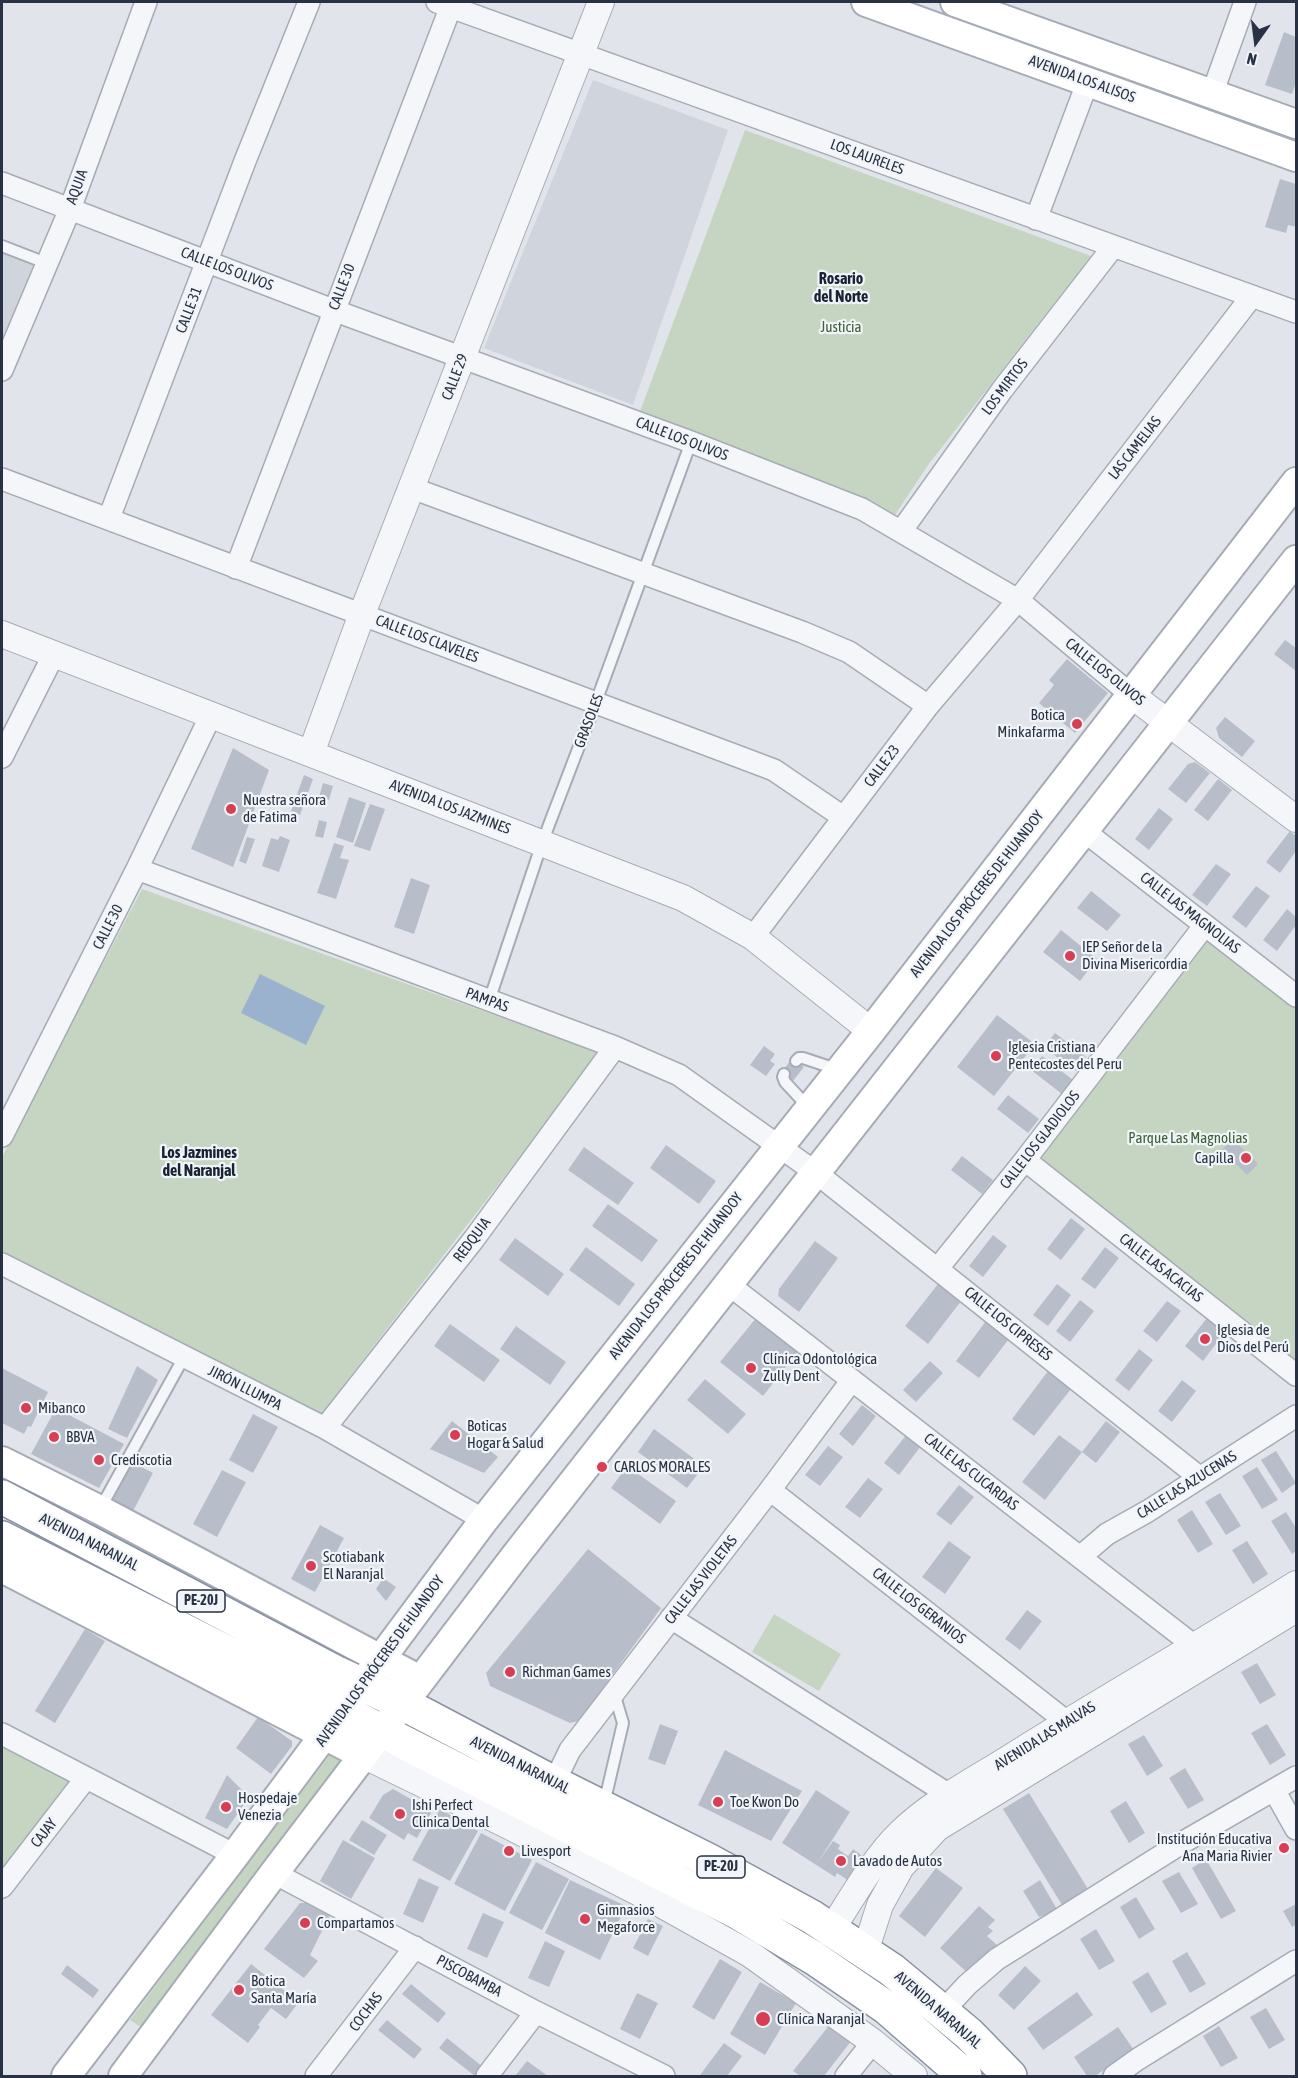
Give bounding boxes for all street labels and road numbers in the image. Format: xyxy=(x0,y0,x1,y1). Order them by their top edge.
street label: AVENIDA LOS ALISOS xyxy=(1026,51,1138,107)
street label: LOS LAURELES xyxy=(828,135,906,179)
street label: AQUIA xyxy=(62,167,92,207)
street label: CALLE LOS OLIVOS xyxy=(178,243,276,295)
street label: CALLE 30 xyxy=(325,261,359,313)
street label: CALLE 31 xyxy=(172,284,206,336)
street label: CALLE 29 xyxy=(438,351,472,403)
street label: LOS MIRTOS xyxy=(978,355,1032,419)
street label: CALLE LOS OLIVOS xyxy=(633,413,731,465)
street label: LAS CAMELIAS xyxy=(1105,413,1165,483)
street label: CALLE LOS CLAVELES xyxy=(373,611,481,667)
street label: CALLE LOS OLIVOS xyxy=(1061,634,1149,710)
street label: GRASOLES xyxy=(570,691,608,751)
street label: CALLE 23 xyxy=(860,741,904,791)
street label: AVENIDA LOS JAZMINES xyxy=(387,776,513,838)
street label: AVENIDA LOS PRÓCERES DE HUANDOY xyxy=(906,807,1048,981)
street label: CALLE LAS MAGNOLIAS xyxy=(1136,868,1244,958)
street label: CALLE 30 xyxy=(89,901,127,953)
street label: PAMPAS xyxy=(463,984,511,1016)
street label: CALLE LOS GLADIOLOS xyxy=(996,1087,1084,1193)
street label: AVENIDA LOS PRÓCERES DE HUANDOY xyxy=(605,1189,747,1363)
street label: REDQUIA xyxy=(449,1214,495,1266)
street label: CALLE LAS ACACIAS xyxy=(1116,1230,1206,1306)
street label: CALLE LOS CIPRESES xyxy=(961,1283,1055,1365)
street label: JIRÓN LLUMPA xyxy=(205,1362,285,1414)
street label: CALLE LAS CUCARDAS xyxy=(920,1430,1022,1514)
street label: CALLE LAS AZUCENAS xyxy=(1134,1447,1240,1523)
street label: AVENIDA NARANJAL xyxy=(36,1509,142,1575)
street label: CALLE LAS VIOLETAS xyxy=(661,1532,741,1628)
street label: CALLE LOS GERANIOS xyxy=(869,1564,969,1648)
street label: AVENIDA LOS PRÓCERES DE HUANDOY xyxy=(312,1572,448,1750)
road number: PE-20J xyxy=(177,1590,225,1612)
street label: AVENIDA LAS MALVAS xyxy=(991,1698,1099,1774)
street label: AVENIDA NARANJAL xyxy=(467,1732,573,1798)
street label: CAJAY xyxy=(27,1815,61,1851)
road number: PE-20J xyxy=(697,1856,745,1878)
street label: PISCOBAMBA xyxy=(433,1951,505,2001)
street label: AVENIDA NARANJAL xyxy=(891,1967,985,2053)
street label: COCHAS xyxy=(345,1989,387,2035)

